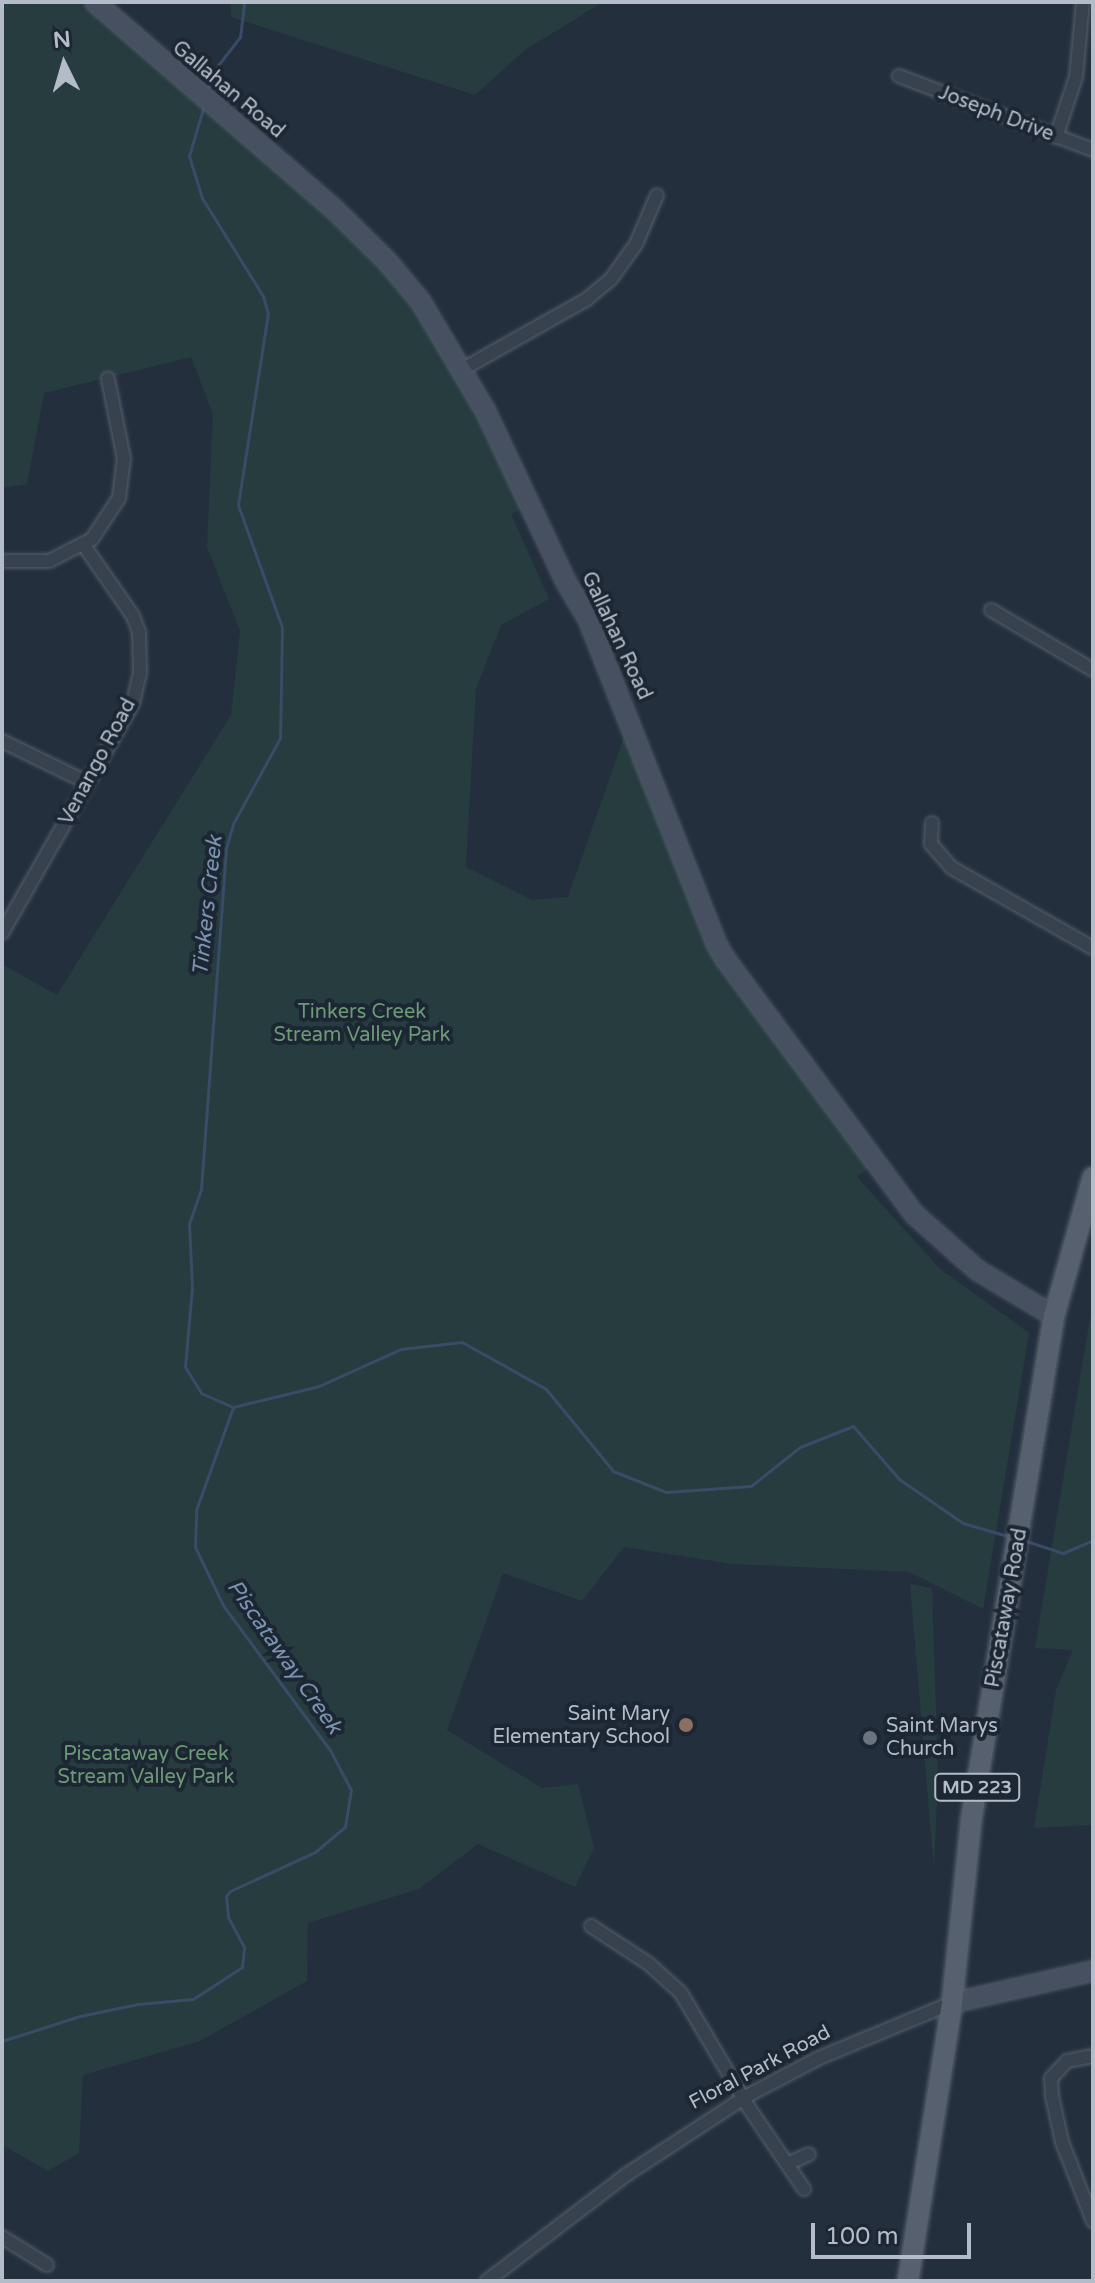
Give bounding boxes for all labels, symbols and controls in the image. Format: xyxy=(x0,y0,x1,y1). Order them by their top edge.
north arrow xyxy=(24,24,104,104)
text: N xyxy=(52,26,72,54)
street label: Gallahan Road xyxy=(167,36,289,144)
street label: Joseph Drive xyxy=(935,81,1057,147)
street label: Gallahan Road xyxy=(576,568,656,704)
street label: Venango Road xyxy=(55,695,141,829)
water label: Tinkers Creek xyxy=(187,834,229,978)
park label: Tinkers Creek Stream Valley Park xyxy=(274,1001,450,1048)
street label: Piscataway Road xyxy=(981,1527,1033,1689)
water label: Piscataway Creek xyxy=(221,1575,347,1739)
place label: Saint Mary Elementary School xyxy=(492,1702,670,1749)
place label: Saint Marys Church xyxy=(886,1714,998,1761)
marker: Saint Mary Elementary School xyxy=(677,1716,695,1734)
marker: Saint Marys Church xyxy=(861,1729,879,1747)
park label: Piscataway Creek Stream Valley Park xyxy=(58,1742,234,1789)
road number: MD 223 xyxy=(933,1773,1021,1801)
street label: Floral Park Road xyxy=(685,2021,835,2115)
scale bar xyxy=(815,2207,975,2257)
text: 100 m xyxy=(825,2222,899,2251)

